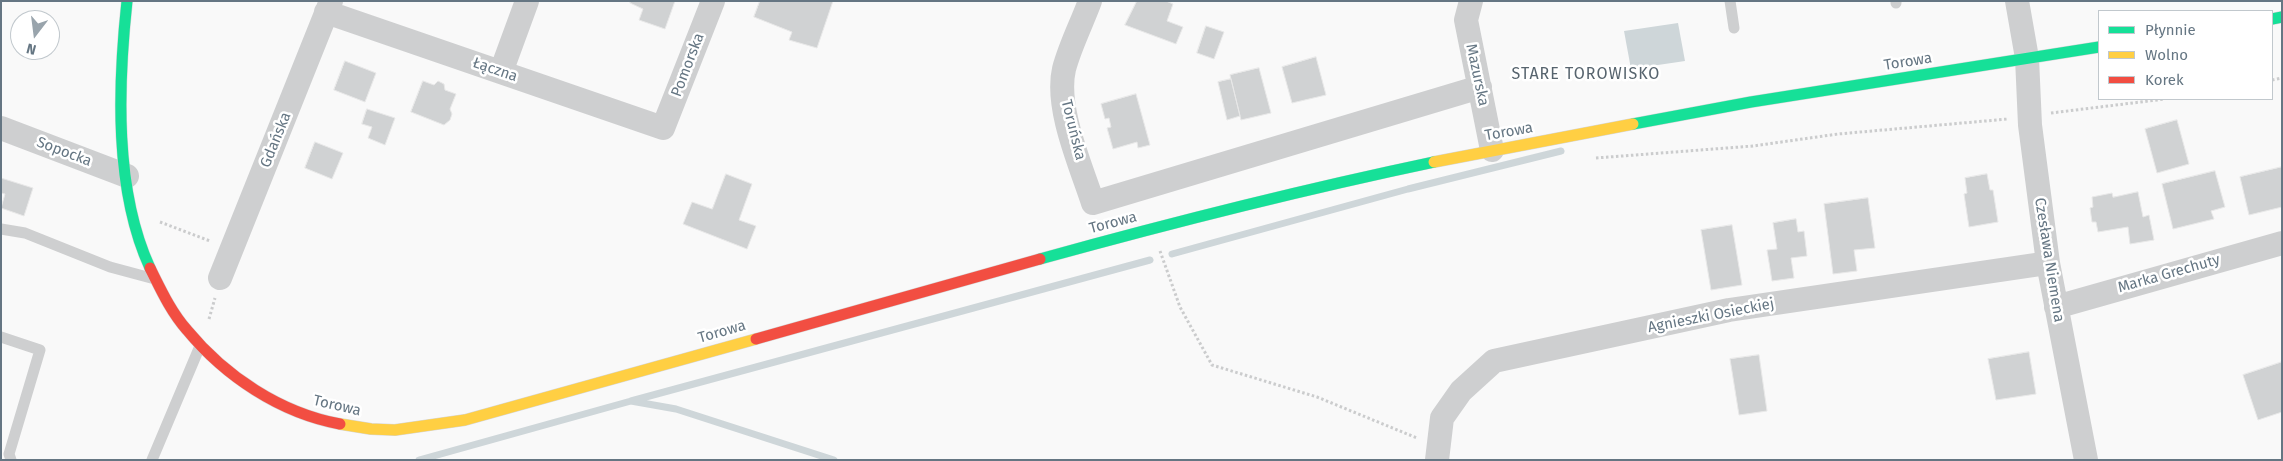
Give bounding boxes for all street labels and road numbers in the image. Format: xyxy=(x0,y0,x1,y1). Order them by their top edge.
street label: Pomorska xyxy=(668,31,708,99)
street label: Mazurska xyxy=(1462,42,1492,108)
street label: Torowa xyxy=(1883,49,1933,75)
street label: Łączna xyxy=(470,54,520,86)
street label: Toruńska xyxy=(1057,98,1089,162)
street label: Gdańska xyxy=(257,110,295,170)
street label: Torowa xyxy=(1484,119,1534,145)
street label: Sopocka xyxy=(34,133,94,171)
street label: Czesława Niemena xyxy=(2030,196,2068,324)
street label: Torowa xyxy=(1087,208,1139,238)
street label: Marka Grechuty xyxy=(2116,251,2222,297)
street label: Agnieszki Osieckiej xyxy=(1646,295,1776,337)
street label: Torowa xyxy=(696,317,748,347)
street label: Torowa xyxy=(311,392,363,420)

